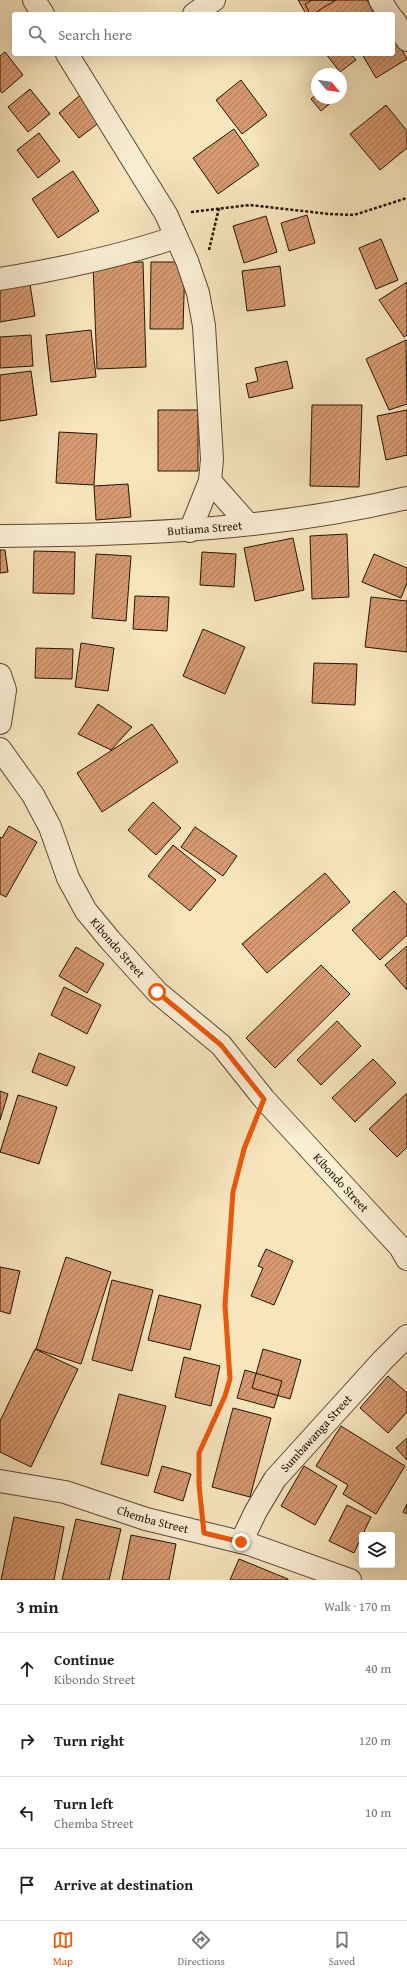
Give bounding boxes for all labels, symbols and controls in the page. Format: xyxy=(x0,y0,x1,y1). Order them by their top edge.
search box xyxy=(12,12,395,56)
icon: search xyxy=(26,23,48,45)
text: Search here xyxy=(58,24,132,45)
north arrow xyxy=(311,68,347,104)
street label: Butiama Street xyxy=(167,516,244,539)
street label: Kibondo Street xyxy=(87,914,150,982)
route start xyxy=(148,983,166,1001)
street label: Kibondo Street xyxy=(310,1149,373,1216)
street label: Sumbawanga Street xyxy=(276,1390,356,1476)
street label: Chemba Street xyxy=(115,1501,191,1537)
map controls xyxy=(359,1532,395,1568)
button: layers xyxy=(359,1532,395,1568)
route end xyxy=(232,1533,250,1551)
text: 3 min xyxy=(16,1594,58,1619)
text: Walk · 170 m xyxy=(324,1597,391,1616)
text: Continue xyxy=(54,1649,115,1670)
icon: ahead xyxy=(16,1658,38,1680)
text: 40 m xyxy=(365,1659,391,1678)
text: Kibondo Street xyxy=(54,1670,135,1689)
icon: right xyxy=(16,1730,38,1752)
text: Turn right xyxy=(54,1730,125,1751)
text: 120 m xyxy=(359,1731,391,1750)
text: Turn left xyxy=(54,1793,113,1814)
icon: left xyxy=(16,1802,38,1824)
text: 10 m xyxy=(365,1803,391,1822)
text: Chemba Street xyxy=(54,1814,134,1833)
icon: arrive xyxy=(16,1874,38,1896)
text: Arrive at destination xyxy=(54,1874,193,1895)
tab: Map xyxy=(52,1929,74,1969)
tab: Directions xyxy=(178,1929,225,1969)
tab: Saved xyxy=(328,1929,355,1969)

